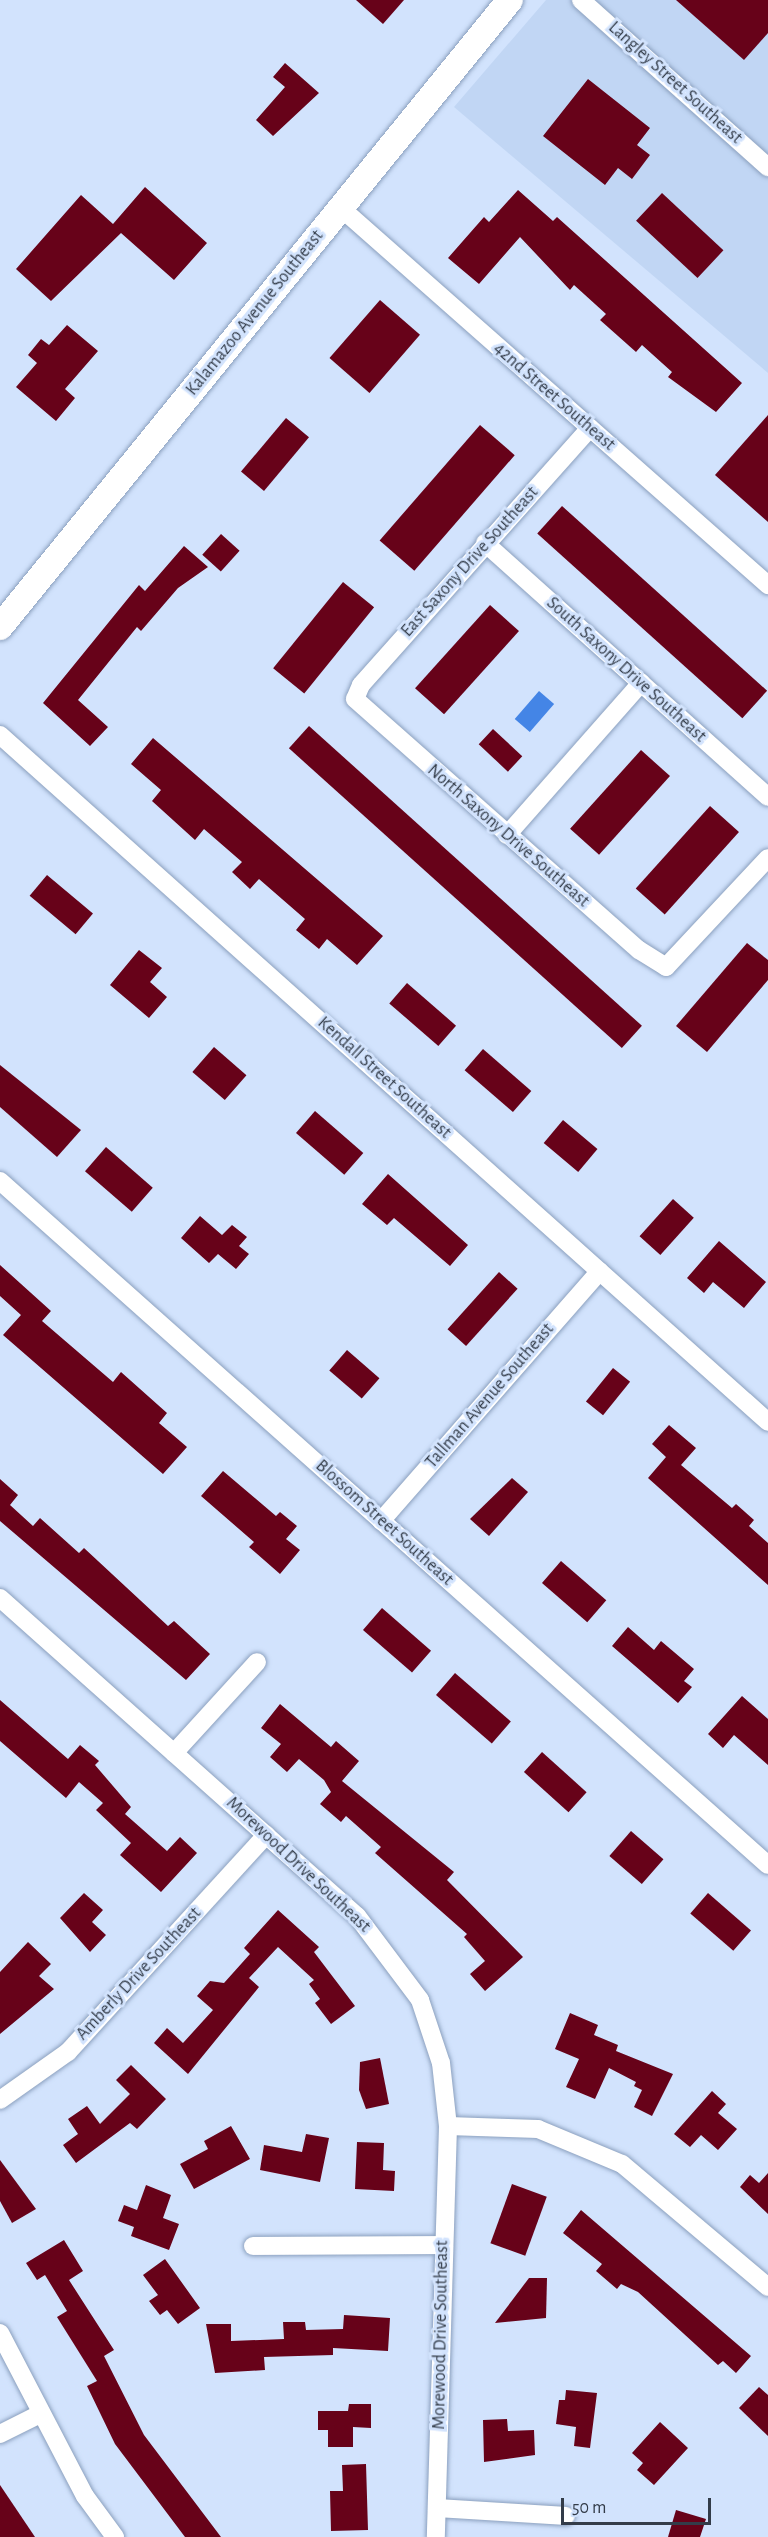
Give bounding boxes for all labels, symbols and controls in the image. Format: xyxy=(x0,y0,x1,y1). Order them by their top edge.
street label: Langley Street Southeast xyxy=(604,17,746,149)
street label: Kalamazoo Avenue Southeast xyxy=(182,226,328,400)
street label: 42nd Street Southeast xyxy=(489,338,619,456)
street label: East Saxony Drive Southeast xyxy=(397,482,543,642)
street label: South Saxony Drive Southeast xyxy=(542,593,710,747)
street label: North Saxony Drive Southeast xyxy=(423,760,593,912)
street label: Kendall Street Southeast xyxy=(313,1012,455,1144)
street label: Tallman Avenue Southeast xyxy=(421,1319,559,1473)
street label: Blossom Street Southeast xyxy=(311,1455,457,1591)
street label: Morewood Drive Southeast xyxy=(221,1793,375,1937)
street label: Amberly Drive Southeast xyxy=(72,1903,206,2045)
street label: Morewood Drive Southeast xyxy=(429,2240,453,2430)
scale bar xyxy=(564,2486,714,2524)
text: 50 m xyxy=(572,2499,606,2517)

